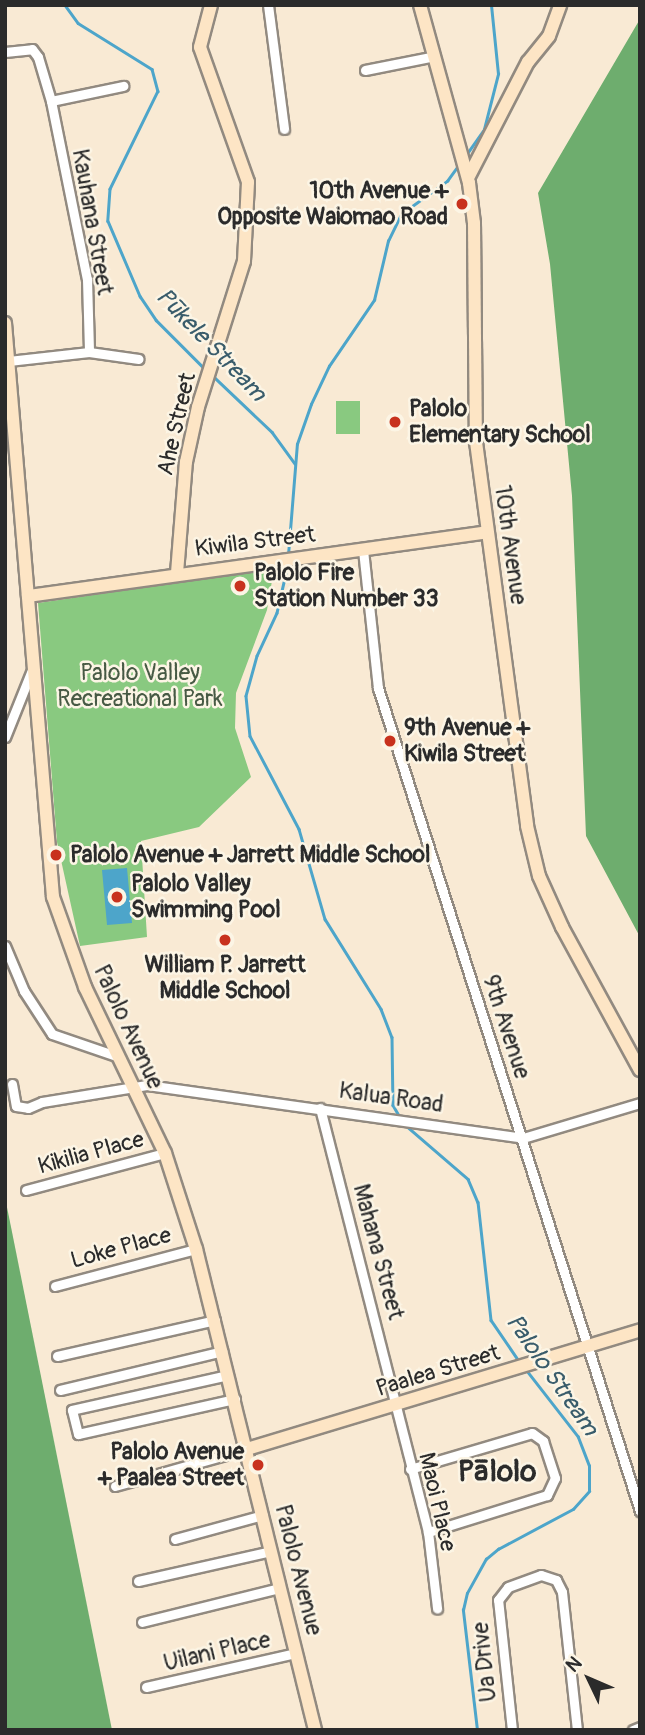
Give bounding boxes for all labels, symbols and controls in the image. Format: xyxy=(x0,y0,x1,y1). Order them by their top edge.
street label: Kauhana Street xyxy=(66,147,118,297)
place label: 10th Avenue + Opposite Waiomao Road xyxy=(217,177,448,231)
marker: 10th Avenue + Opposite Waiomao Road xyxy=(454,196,470,212)
water label: Pūkele Stream xyxy=(150,282,272,408)
street label: Ahe Street xyxy=(152,370,202,478)
place label: Palolo Elementary School xyxy=(409,395,591,449)
marker: Palolo Elementary School xyxy=(387,414,403,430)
street label: 10th Avenue xyxy=(488,483,532,607)
street label: Kiwila Street xyxy=(193,521,317,563)
place label: Palolo Fire Station Number 33 xyxy=(254,559,439,613)
marker: Palolo Fire Station Number 33 xyxy=(232,578,248,594)
park label: Palolo Valley Recreational Park xyxy=(57,659,223,713)
place label: 9th Avenue + Kiwila Street xyxy=(404,714,530,768)
marker: 9th Avenue + Kiwila Street xyxy=(382,733,398,749)
place label: Palolo Avenue + Jarrett Middle School xyxy=(70,841,430,869)
marker: Palolo Avenue + Jarrett Middle School xyxy=(48,847,64,863)
place label: Palolo Valley Swimming Pool xyxy=(131,870,281,924)
marker: Palolo Valley Swimming Pool xyxy=(109,889,125,905)
marker: William P. Jarrett Middle School xyxy=(217,932,233,948)
place label: William P. Jarrett Middle School xyxy=(145,951,305,1005)
street label: Palolo Avenue xyxy=(87,961,169,1093)
street label: 9th Avenue xyxy=(476,972,536,1082)
street label: Kalua Road xyxy=(337,1077,445,1119)
street label: Kikilia Place xyxy=(35,1126,147,1180)
street label: Mahana Street xyxy=(347,1181,409,1323)
street label: Loke Place xyxy=(68,1221,174,1275)
water label: Palolo Stream xyxy=(500,1309,604,1441)
street label: Paalea Street xyxy=(373,1339,503,1403)
place label: Palolo Avenue + Paalea Street xyxy=(98,1438,244,1492)
street label: Maoi Place xyxy=(412,1450,462,1554)
district label: Pālolo xyxy=(458,1454,536,1490)
marker: Palolo Avenue + Paalea Street xyxy=(250,1457,266,1473)
street label: Palolo Avenue xyxy=(268,1502,328,1638)
street label: Ua Drive xyxy=(467,1621,503,1703)
street label: Uilani Place xyxy=(161,1626,273,1678)
north arrow xyxy=(554,1644,624,1714)
text: N xyxy=(561,1651,587,1677)

